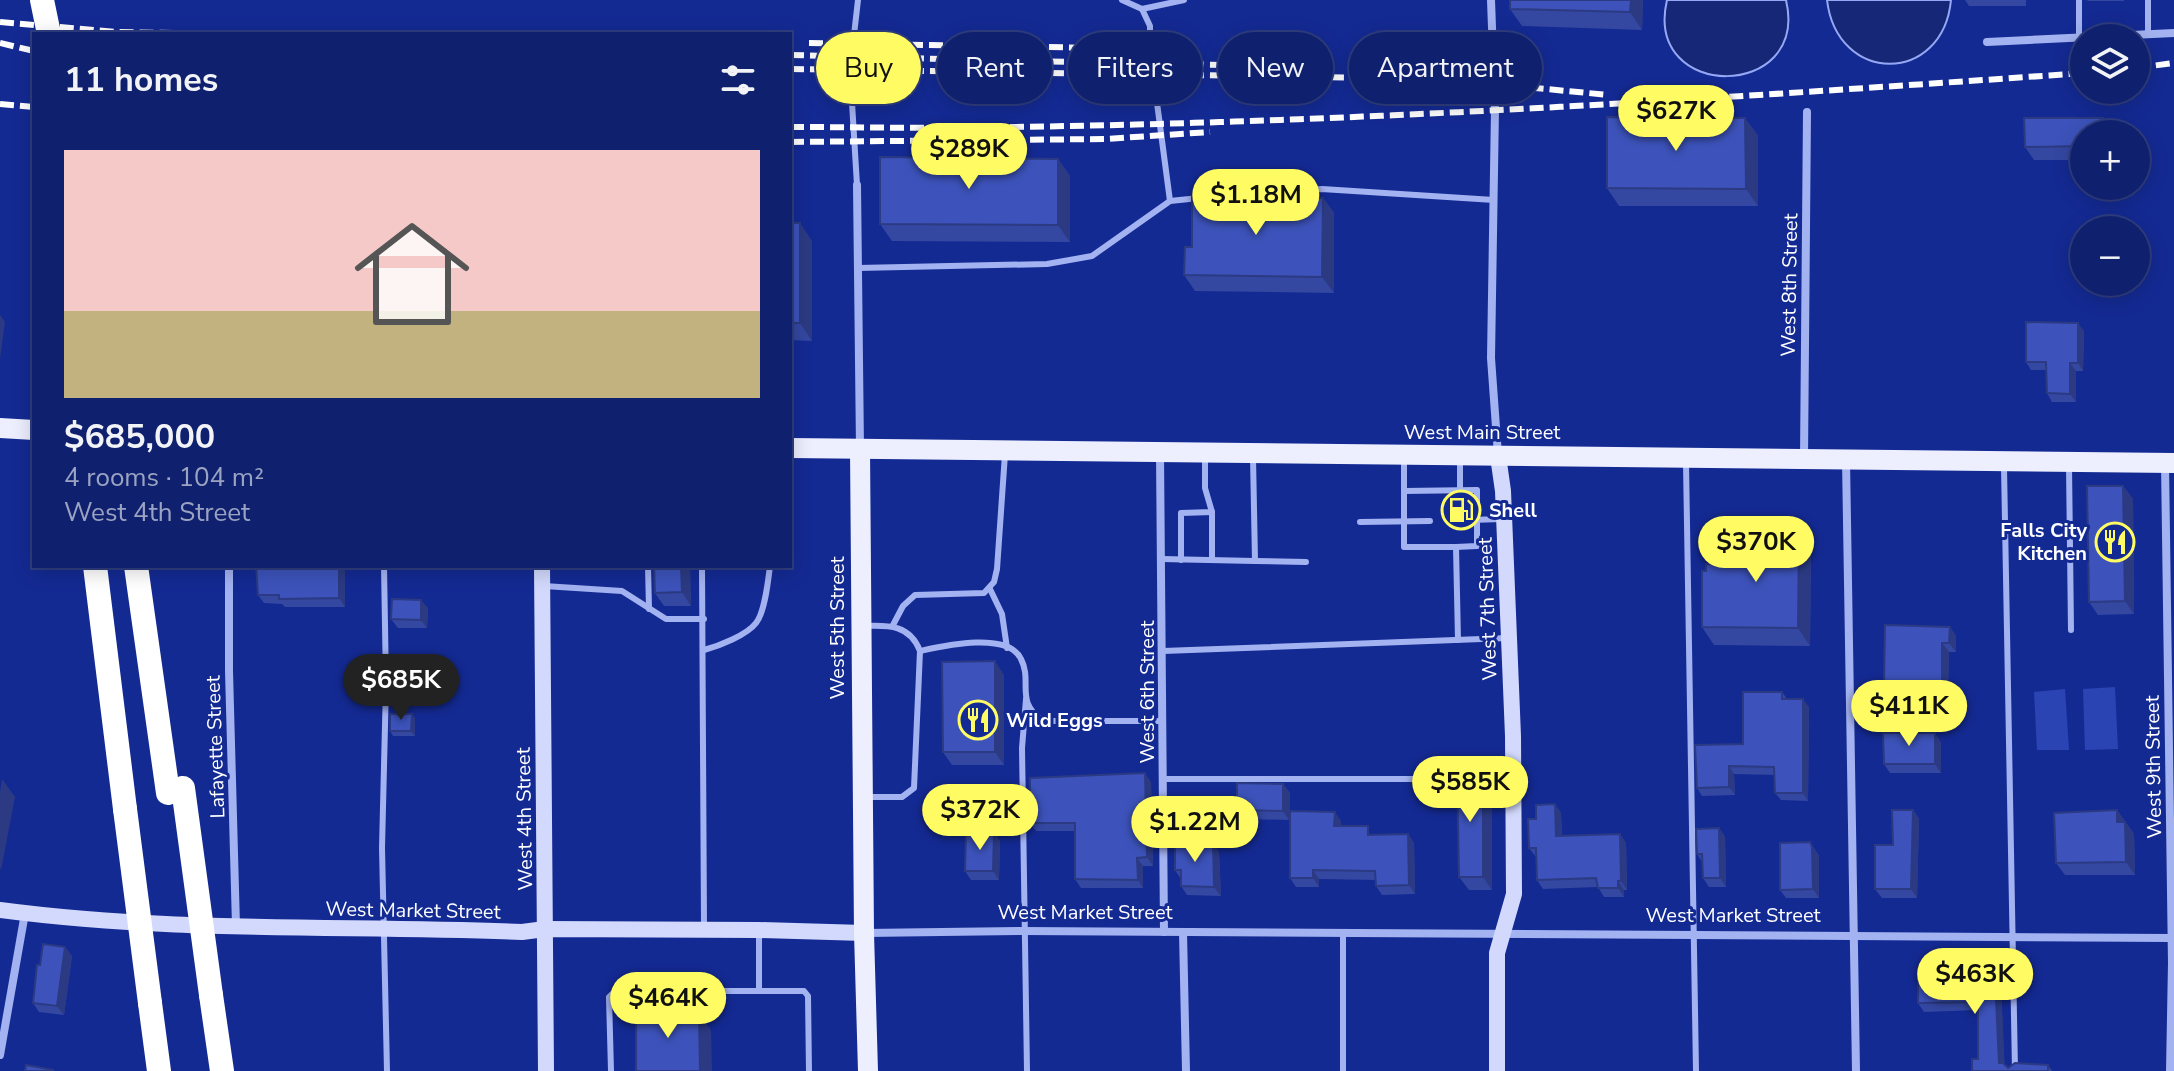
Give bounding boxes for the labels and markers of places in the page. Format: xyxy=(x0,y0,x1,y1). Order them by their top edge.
pin: $627K xyxy=(1620,85,1732,153)
pin: $289K xyxy=(913,123,1025,191)
pin: $1.18M xyxy=(1191,169,1321,237)
fuel station icon: Shell xyxy=(1440,489,1482,531)
place label: Shell xyxy=(1489,497,1538,524)
pin: $370K xyxy=(1700,516,1812,584)
place label: Falls City Kitchen xyxy=(2000,517,2087,567)
restaurant icon: Falls City Kitchen xyxy=(2094,521,2136,563)
pin: $685K xyxy=(345,654,457,722)
pin: $411K xyxy=(1853,680,1965,748)
restaurant icon: Wild Eggs xyxy=(957,699,999,741)
place label: Wild Eggs xyxy=(1006,707,1103,734)
pin: $585K xyxy=(1414,756,1526,824)
pin: $372K xyxy=(924,784,1036,852)
pin: $1.22M xyxy=(1130,796,1260,864)
pin: $463K xyxy=(1919,948,2031,1016)
pin: $464K xyxy=(612,972,724,1040)

